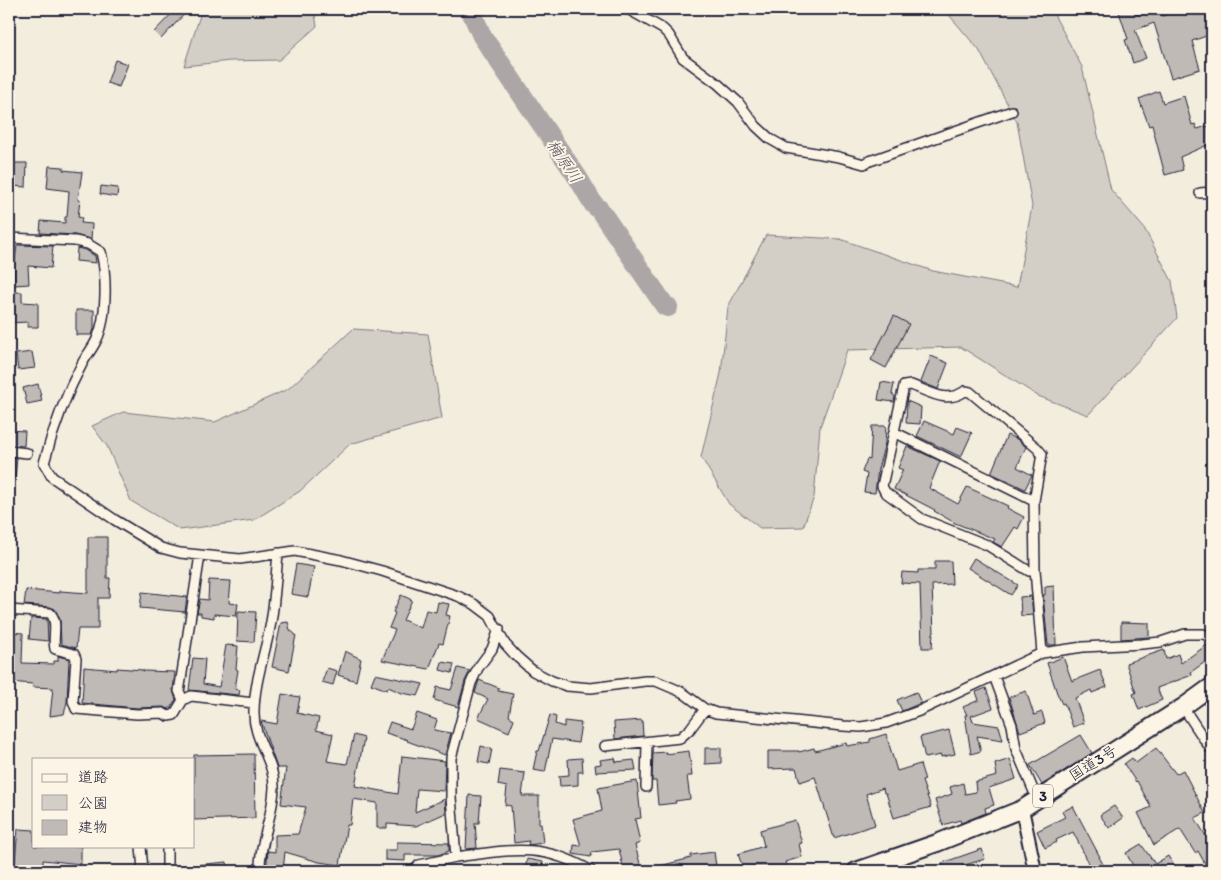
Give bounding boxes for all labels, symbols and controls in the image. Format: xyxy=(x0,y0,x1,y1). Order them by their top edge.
water label: 楠原川 xyxy=(543,136,586,186)
street label: 国道3号 xyxy=(1066,741,1120,785)
legend xyxy=(32,758,195,848)
text: 道路 xyxy=(78,768,108,786)
road number: 3 xyxy=(1033,784,1053,808)
text: 公園 xyxy=(78,794,108,812)
text: 建物 xyxy=(78,818,108,836)

